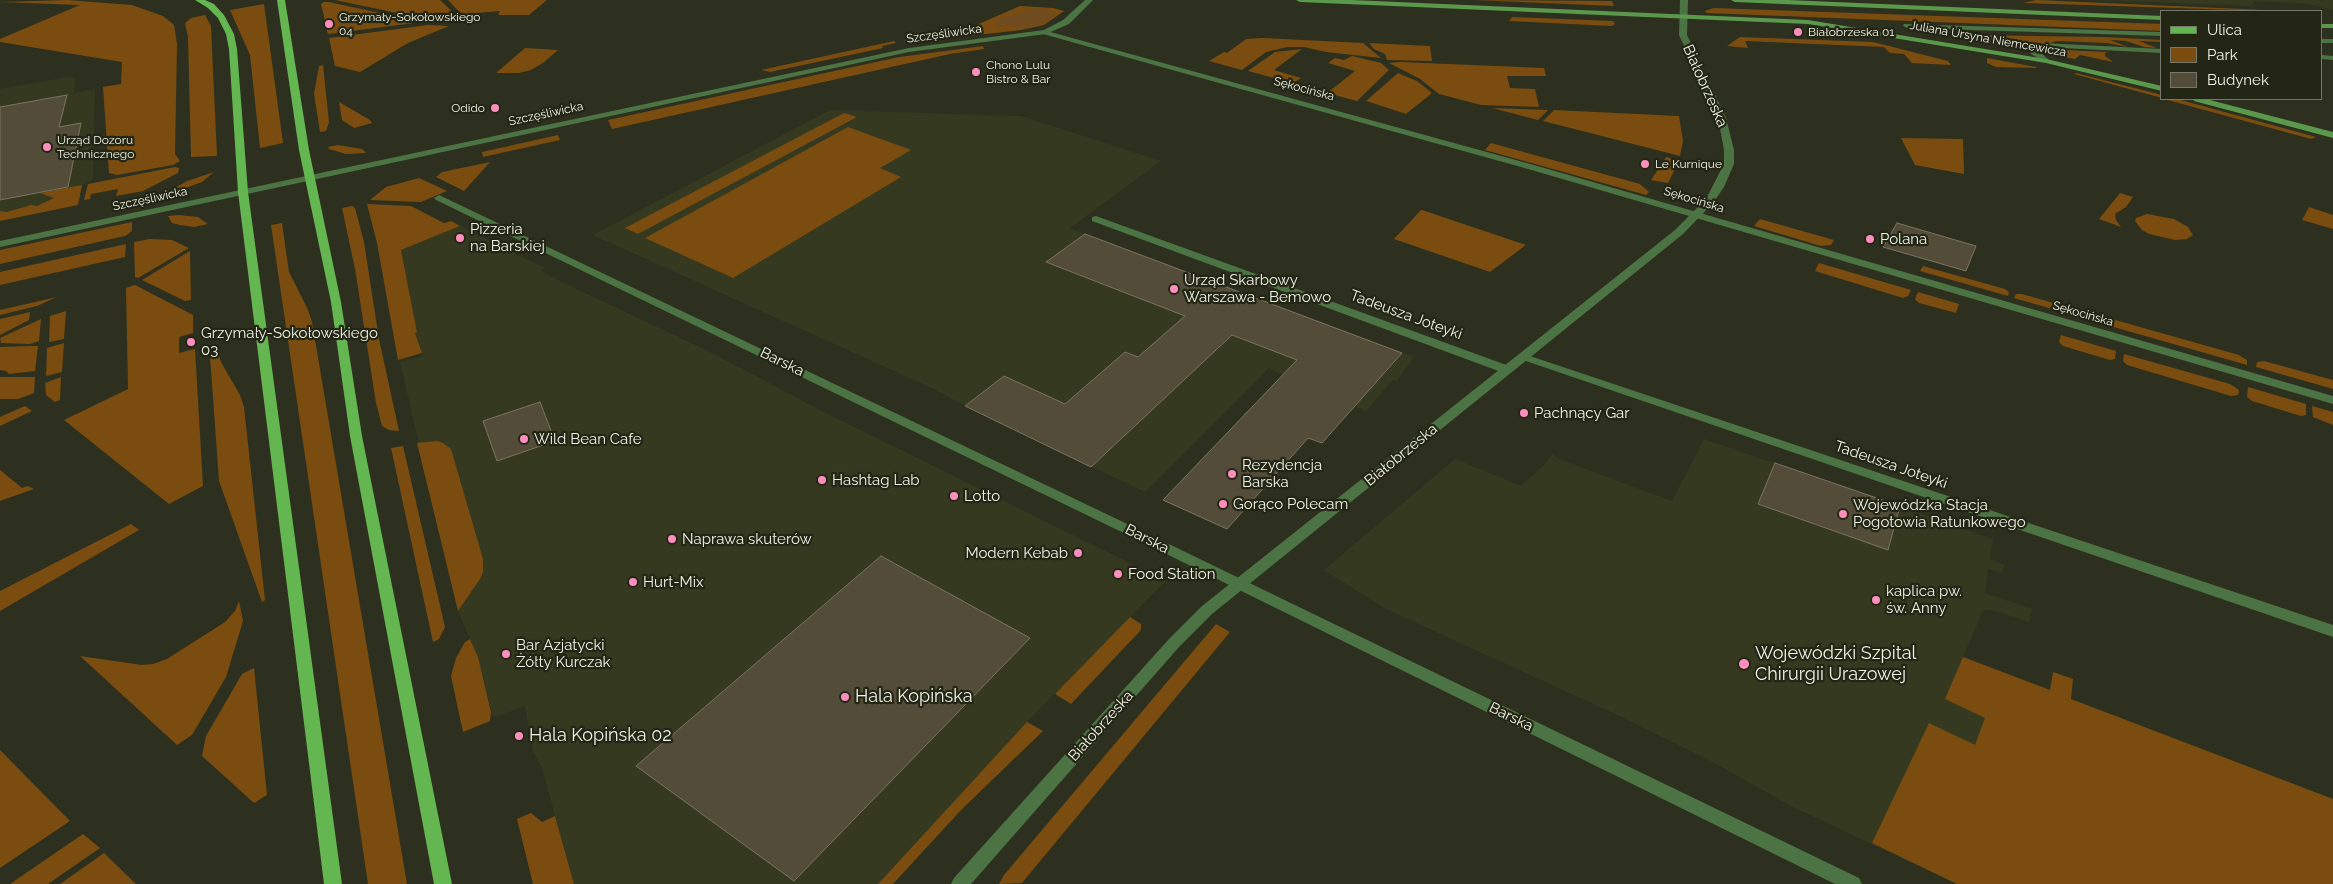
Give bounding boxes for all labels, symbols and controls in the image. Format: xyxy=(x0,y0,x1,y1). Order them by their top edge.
place label: Grzymały-Sokołowskiego 04 xyxy=(339,10,480,38)
legend xyxy=(2160,10,2323,100)
marker: Grzymały-Sokołowskiego 04 xyxy=(323,18,335,30)
street label: Juliana Ursyna Niemcewicza xyxy=(1909,18,2067,60)
text: Ulica xyxy=(2207,21,2242,39)
street label: Szczęśliwicka xyxy=(905,22,983,46)
place label: Białobrzeska 01 xyxy=(1808,25,1894,39)
marker: Białobrzeska 01 xyxy=(1792,26,1804,38)
street label: Białobrzeska xyxy=(1679,42,1731,130)
text: Park xyxy=(2207,46,2238,64)
place label: Chono Lulu Bistro & Bar xyxy=(986,58,1050,86)
marker: Chono Lulu Bistro & Bar xyxy=(970,66,982,78)
text: Budynek xyxy=(2207,71,2269,89)
street label: Sękocińska xyxy=(1272,74,1336,104)
street label: Szczęśliwicka xyxy=(507,99,585,129)
place label: Odido xyxy=(451,101,485,115)
marker: Odido xyxy=(489,102,501,114)
place label: Urząd Dozoru Technicznego xyxy=(57,133,134,161)
marker: Urząd Dozoru Technicznego xyxy=(41,141,53,153)
place label: Le Kurnique xyxy=(1655,157,1722,171)
marker: Le Kurnique xyxy=(1639,158,1651,170)
street label: Szczęśliwicka xyxy=(111,184,189,214)
street label: Sękocińska xyxy=(1662,184,1726,216)
place label: Pizzeria na Barskiej xyxy=(470,220,545,255)
place label: Polana xyxy=(1880,230,1927,248)
marker: Pizzeria na Barskiej xyxy=(454,232,466,244)
marker: Polana xyxy=(1864,233,1876,245)
place label: Urząd Skarbowy Warszawa - Bemowo xyxy=(1184,271,1331,306)
marker: Urząd Skarbowy Warszawa - Bemowo xyxy=(1168,283,1180,295)
street label: Tadeusza Joteyki xyxy=(1347,286,1465,344)
street label: Sękocińska xyxy=(2051,298,2115,330)
place label: Grzymały-Sokołowskiego 03 xyxy=(201,324,378,359)
marker: Grzymały-Sokołowskiego 03 xyxy=(185,336,197,348)
street label: Barska xyxy=(757,344,807,380)
place label: Pachnący Gar xyxy=(1534,404,1630,422)
marker: Pachnący Gar xyxy=(1518,407,1530,419)
street label: Białobrzeska xyxy=(1361,420,1441,490)
place label: Wild Bean Cafe xyxy=(534,430,642,448)
marker: Wild Bean Cafe xyxy=(518,433,530,445)
street label: Tadeusza Joteyki xyxy=(1832,437,1950,493)
place label: Rezydencja Barska xyxy=(1242,456,1322,491)
marker: Rezydencja Barska xyxy=(1226,468,1238,480)
place label: Hashtag Lab xyxy=(832,471,920,489)
marker: Hashtag Lab xyxy=(816,474,828,486)
place label: Lotto xyxy=(964,487,1000,505)
marker: Lotto xyxy=(948,490,960,502)
place label: Gorąco Polecam xyxy=(1233,495,1348,513)
place label: Wojewódzka Stacja Pogotowia Ratunkowego xyxy=(1853,496,2026,531)
marker: Gorąco Polecam xyxy=(1217,498,1229,510)
marker: Wojewódzka Stacja Pogotowia Ratunkowego xyxy=(1837,508,1849,520)
street label: Barska xyxy=(1122,520,1172,558)
place label: Naprawa skuterów xyxy=(682,530,812,548)
marker: Naprawa skuterów xyxy=(666,533,678,545)
place label: Modern Kebab xyxy=(965,544,1068,562)
marker: Modern Kebab xyxy=(1072,547,1084,559)
place label: Food Station xyxy=(1128,565,1215,583)
marker: Food Station xyxy=(1112,568,1124,580)
place label: Hurt-Mix xyxy=(643,573,704,591)
marker: Hurt-Mix xyxy=(627,576,639,588)
place label: kaplica pw. św. Anny xyxy=(1886,582,1962,617)
marker: kaplica pw. św. Anny xyxy=(1870,594,1882,606)
place label: Bar Azjatycki Żółty Kurczak xyxy=(516,636,611,671)
place label: Wojewódzki Szpital Chirurgii Urazowej xyxy=(1755,643,1916,686)
marker: Bar Azjatycki Żółty Kurczak xyxy=(500,648,512,660)
marker: Wojewódzki Szpital Chirurgii Urazowej xyxy=(1737,657,1751,671)
place label: Hala Kopińska xyxy=(855,686,973,708)
street label: Białobrzeska xyxy=(1065,687,1137,765)
marker: Hala Kopińska xyxy=(839,691,851,703)
street label: Barska xyxy=(1486,699,1536,735)
place label: Hala Kopińska 02 xyxy=(529,725,672,747)
marker: Hala Kopińska 02 xyxy=(513,730,525,742)

